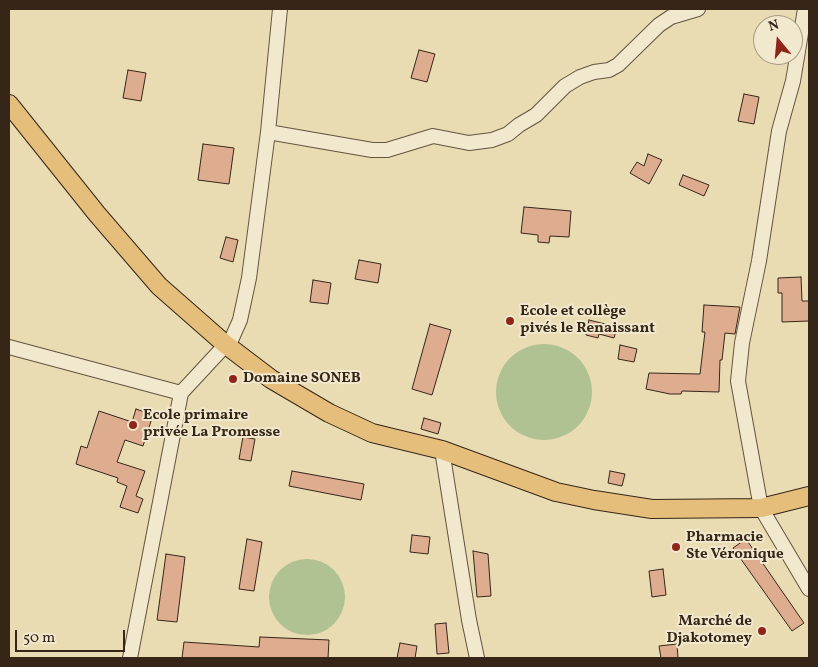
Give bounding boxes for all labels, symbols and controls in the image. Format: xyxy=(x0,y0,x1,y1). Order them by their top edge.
north arrow xyxy=(753,15,803,65)
text: N xyxy=(766,16,781,37)
place label: Ecole et collège pivés le Renaissant xyxy=(520,303,655,338)
marker: Ecole et collège pivés le Renaissant xyxy=(504,315,516,327)
place label: Domaine SONEB xyxy=(243,370,361,388)
marker: Domaine SONEB xyxy=(227,373,239,385)
place label: Ecole primaire privée La Promesse xyxy=(143,407,280,442)
marker: Ecole primaire privée La Promesse xyxy=(127,419,139,431)
place label: Pharmacie Ste Véronique xyxy=(686,529,784,564)
marker: Pharmacie Ste Véronique xyxy=(670,541,682,553)
place label: Marché de Djakotomey xyxy=(666,613,752,648)
scale bar xyxy=(18,620,128,652)
marker: Marché de Djakotomey xyxy=(756,625,768,637)
text: 50 m xyxy=(23,628,55,649)

